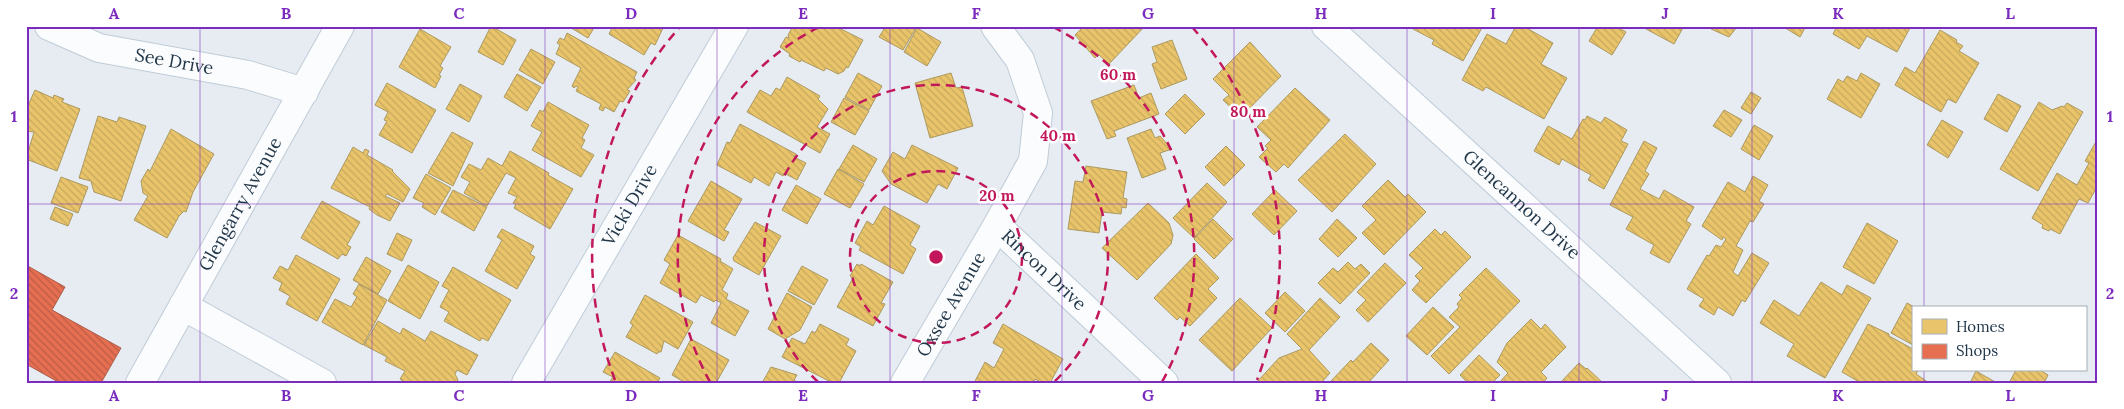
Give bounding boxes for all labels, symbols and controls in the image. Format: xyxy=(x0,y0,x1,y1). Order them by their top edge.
text: A xyxy=(109,3,120,23)
text: B xyxy=(281,3,292,23)
text: C xyxy=(453,3,465,23)
text: D xyxy=(625,3,637,23)
text: E xyxy=(798,3,808,23)
text: F xyxy=(971,3,981,23)
text: G xyxy=(1142,3,1154,23)
text: H xyxy=(1315,3,1328,23)
text: I xyxy=(1490,3,1496,23)
text: J xyxy=(1661,3,1669,23)
text: K xyxy=(1832,3,1844,23)
text: L xyxy=(2005,3,2015,23)
street label: See Drive xyxy=(133,43,216,80)
text: 60 m xyxy=(1100,65,1136,84)
text: 80 m xyxy=(1230,102,1266,121)
text: 1 xyxy=(11,106,17,126)
text: 1 xyxy=(2107,106,2113,126)
text: 40 m xyxy=(1040,126,1076,145)
street label: Glengarry Avenue xyxy=(193,133,287,275)
street label: Glencannon Drive xyxy=(1458,145,1586,264)
street label: Vicki Drive xyxy=(596,160,662,251)
text: 20 m xyxy=(979,186,1015,205)
street label: Rincon Drive xyxy=(997,224,1092,315)
street label: Oxsee Avenue xyxy=(911,248,990,361)
centre of rings xyxy=(927,248,945,266)
text: 2 xyxy=(10,283,18,303)
text: 2 xyxy=(2106,283,2114,303)
legend xyxy=(1912,306,2086,372)
text: Homes xyxy=(1956,317,2005,336)
text: Shops xyxy=(1956,341,1998,360)
text: A xyxy=(109,385,120,405)
text: B xyxy=(281,385,292,405)
text: C xyxy=(453,385,465,405)
text: D xyxy=(625,385,637,405)
text: E xyxy=(798,385,808,405)
text: F xyxy=(971,385,981,405)
text: G xyxy=(1142,385,1154,405)
text: H xyxy=(1315,385,1328,405)
text: I xyxy=(1490,385,1496,405)
text: J xyxy=(1661,385,1669,405)
text: K xyxy=(1832,385,1844,405)
text: L xyxy=(2005,385,2015,405)

